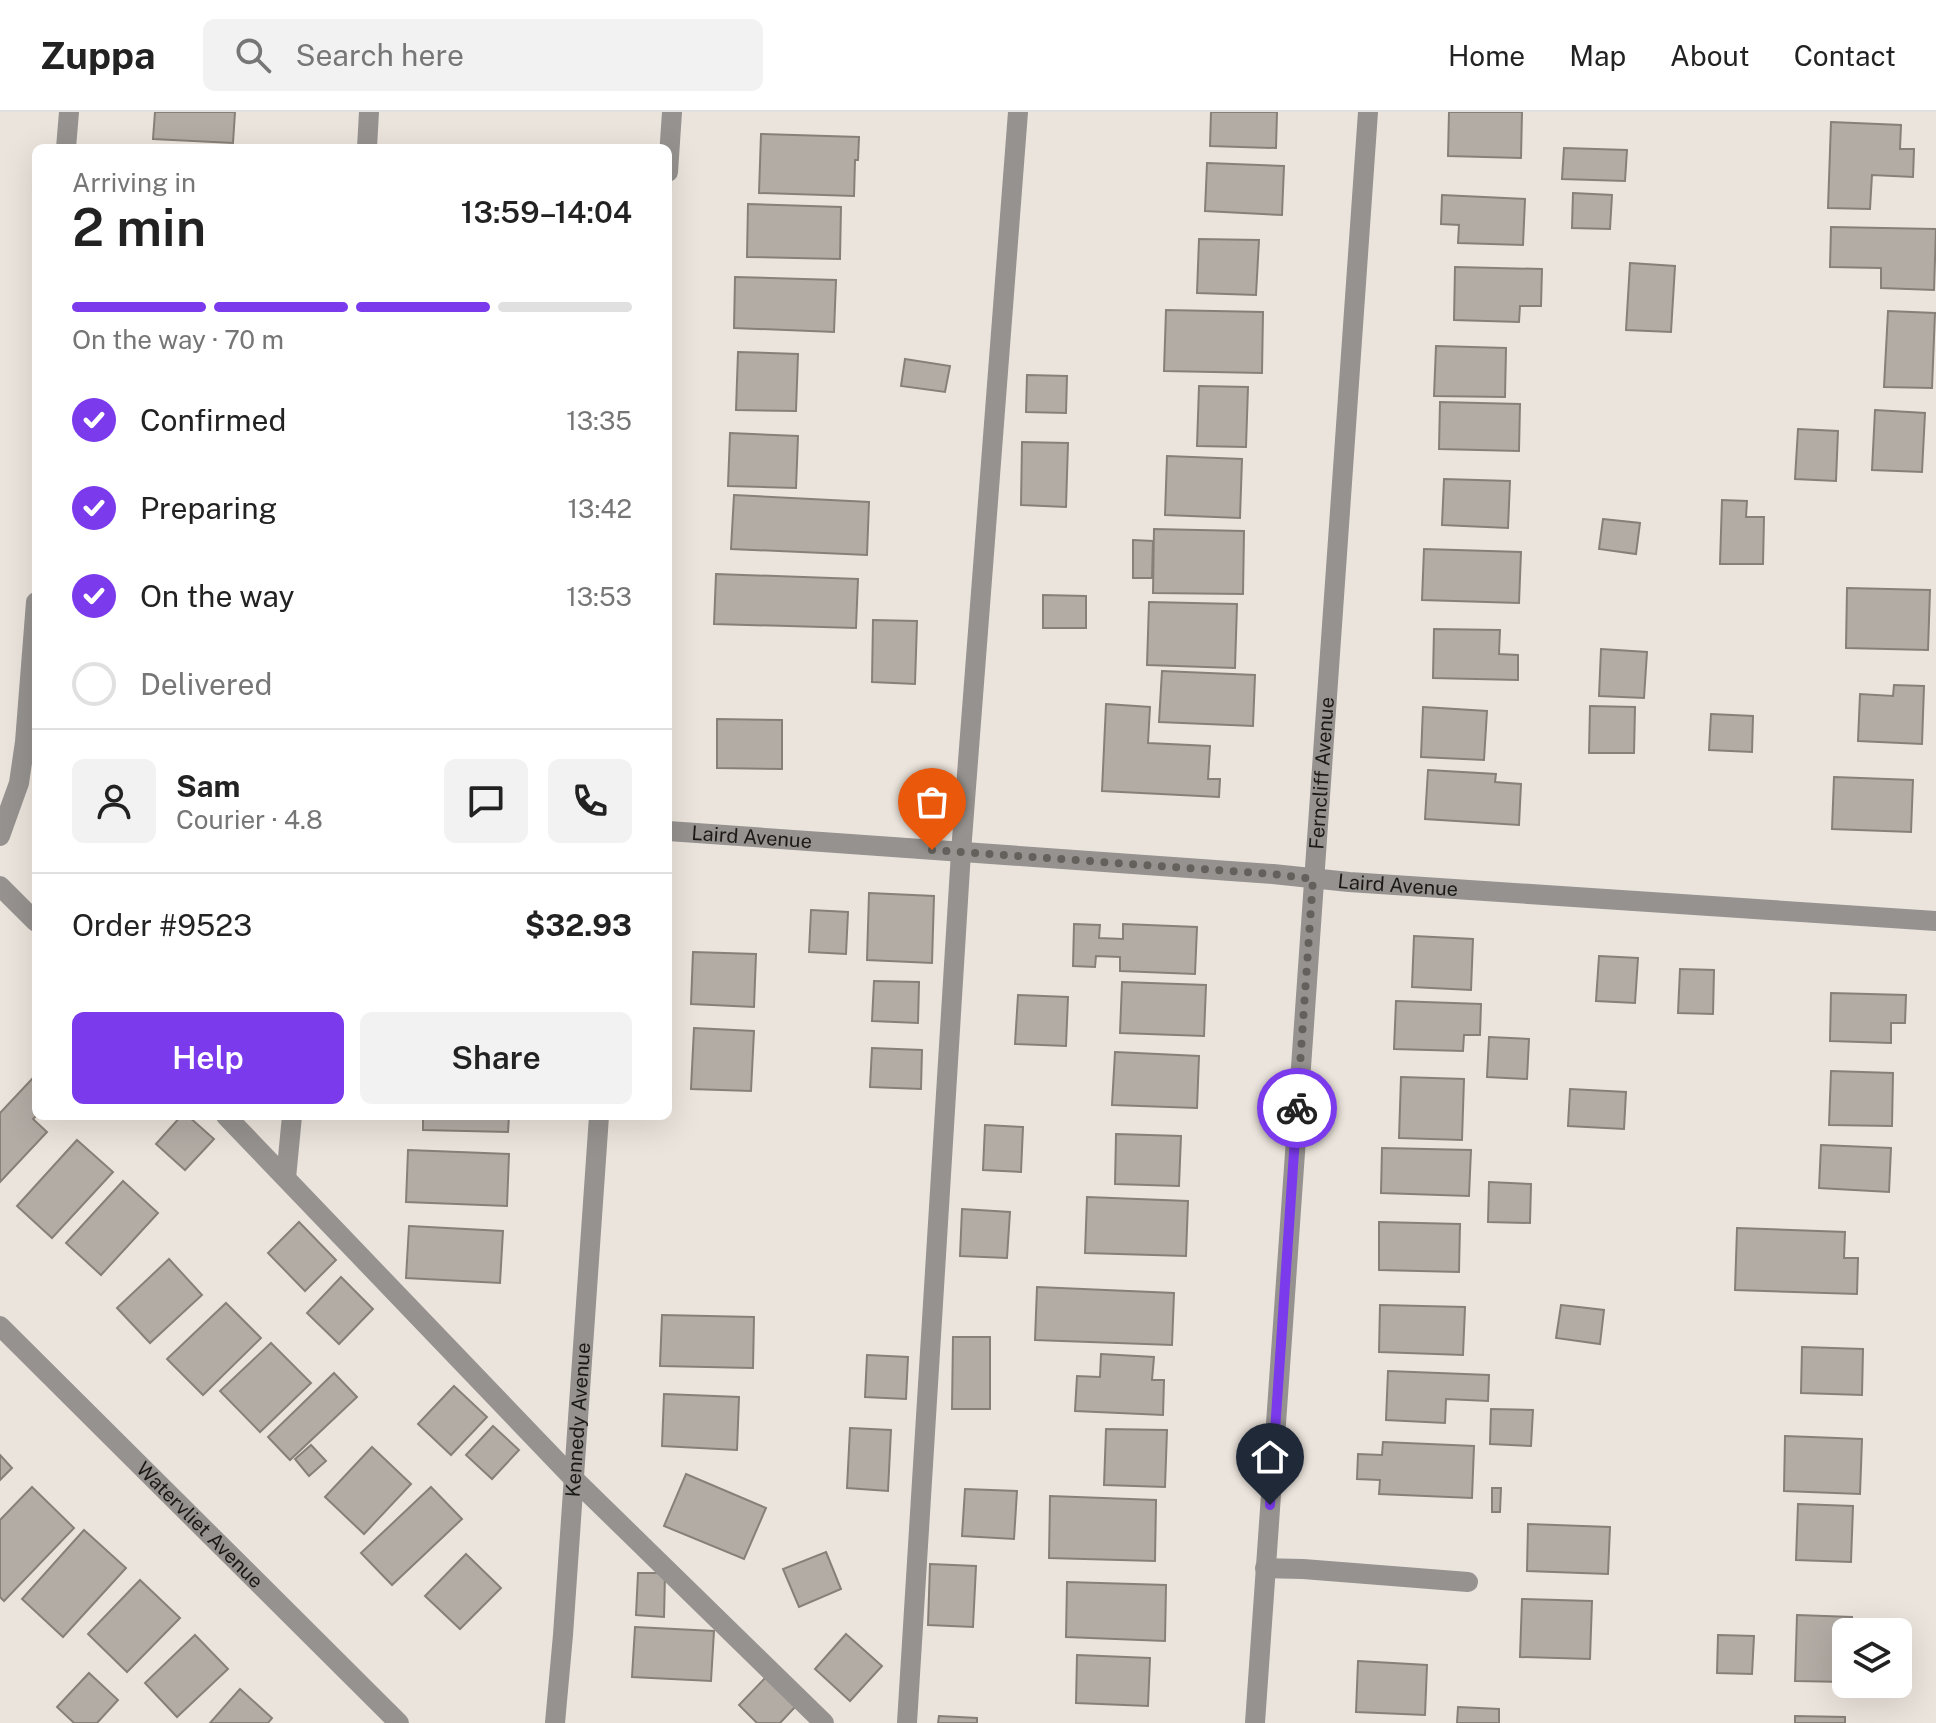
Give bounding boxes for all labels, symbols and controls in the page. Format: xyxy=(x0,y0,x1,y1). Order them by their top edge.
search box xyxy=(203,19,763,91)
text: Zuppa xyxy=(40,33,155,78)
icon: search xyxy=(231,33,275,77)
text: Search here xyxy=(295,37,464,73)
text: Home xyxy=(1448,39,1525,72)
text: Map xyxy=(1569,39,1626,72)
text: About xyxy=(1670,39,1750,72)
text: Contact xyxy=(1794,39,1896,72)
text: Arriving in xyxy=(72,167,196,198)
text: 13:59–14:04 xyxy=(461,194,632,230)
text: 2 min xyxy=(72,197,206,258)
text: On the way · 70 m xyxy=(72,324,284,355)
icon: check xyxy=(72,398,116,442)
text: Confirmed xyxy=(140,402,286,438)
text: 13:35 xyxy=(566,405,632,436)
icon: check xyxy=(72,486,116,530)
text: Preparing xyxy=(140,490,277,526)
text: 13:42 xyxy=(568,493,632,524)
icon: check xyxy=(72,574,116,618)
text: On the way xyxy=(140,578,294,614)
text: 13:53 xyxy=(566,581,632,612)
text: Delivered xyxy=(140,666,272,702)
street label: Ferncliff Avenue xyxy=(1304,696,1339,850)
button: person xyxy=(72,759,156,843)
button: chat xyxy=(444,759,528,843)
button: phone xyxy=(548,759,632,843)
text: Sam xyxy=(176,768,240,804)
pin xyxy=(898,768,966,850)
icon: bag xyxy=(910,780,954,824)
text: Courier · 4.8 xyxy=(176,804,323,835)
street label: Laird Avenue xyxy=(691,821,813,853)
street label: Laird Avenue xyxy=(1337,869,1459,901)
text: Order #9523 xyxy=(72,907,252,943)
text: $32.93 xyxy=(525,907,632,943)
button: Help xyxy=(72,1012,344,1104)
button: Share xyxy=(360,1012,632,1104)
courier xyxy=(1257,1068,1337,1148)
icon: bike xyxy=(1275,1086,1319,1130)
street label: Kennedy Avenue xyxy=(561,1342,595,1498)
pin xyxy=(1236,1423,1304,1505)
icon: home xyxy=(1248,1435,1292,1479)
street label: Watervliet Avenue xyxy=(132,1457,268,1593)
map controls xyxy=(1832,1618,1912,1698)
button: layers xyxy=(1832,1618,1912,1698)

